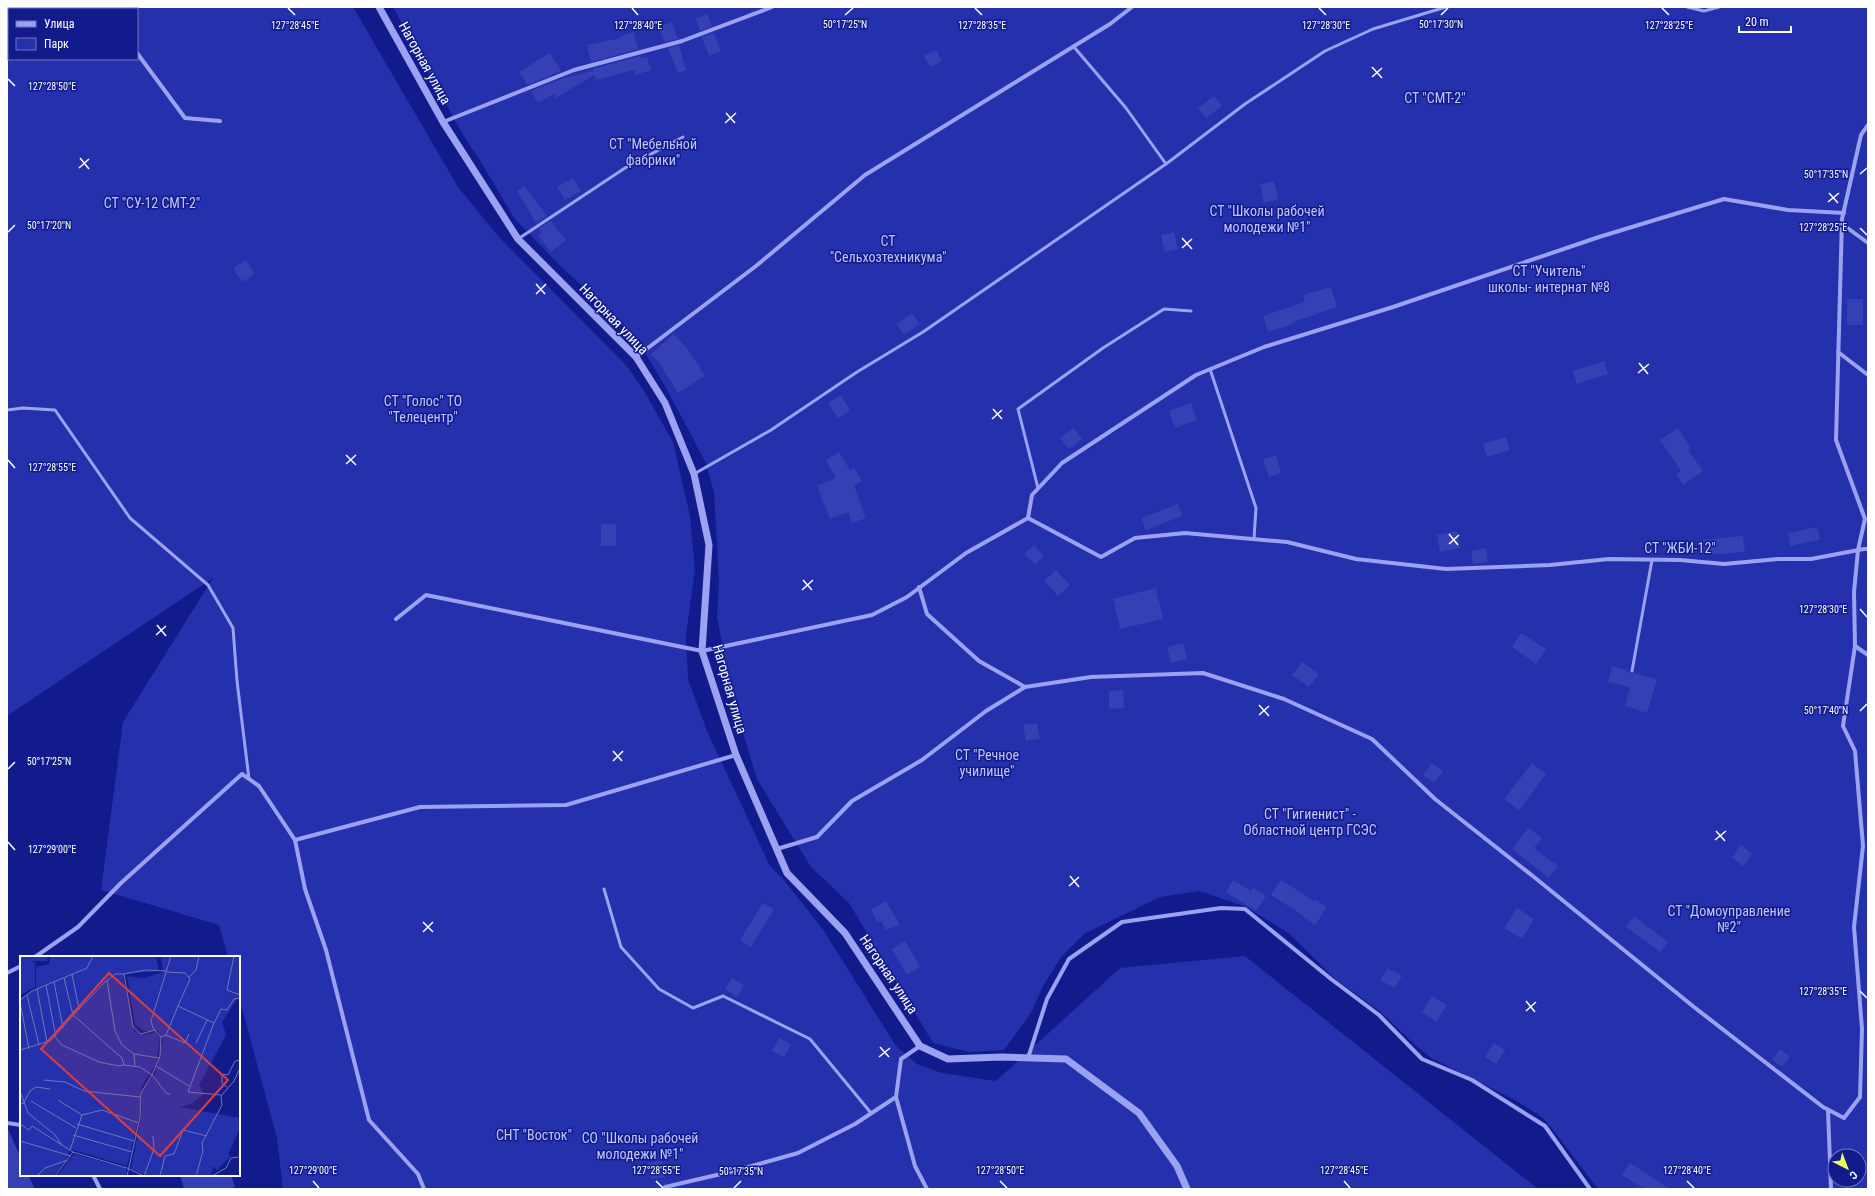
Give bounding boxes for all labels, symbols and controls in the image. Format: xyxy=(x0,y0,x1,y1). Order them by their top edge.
legend xyxy=(8,8,138,60)
scale bar xyxy=(1739,8,1791,34)
text: 20 m xyxy=(1745,15,1769,29)
text: Улица xyxy=(44,17,75,31)
street label: Нагорная улица xyxy=(396,19,454,107)
text: 50°17'25"N xyxy=(823,19,867,30)
text: 50°17'30"N xyxy=(1419,19,1463,30)
text: 127°28'45"E xyxy=(271,20,319,31)
text: 127°28'40"E xyxy=(614,20,662,31)
text: 127°28'35"E xyxy=(958,20,1006,31)
text: 127°28'30"E xyxy=(1302,20,1350,31)
text: 127°28'25"E xyxy=(1645,20,1693,31)
text: Парк xyxy=(44,37,69,51)
text: 127°28'50"E xyxy=(28,81,76,92)
park label: СТ "СМТ-2" xyxy=(1404,90,1466,106)
park label: СТ "Мебельной фабрики" xyxy=(609,136,697,168)
text: 50°17'35"N xyxy=(1804,169,1848,180)
park label: СТ "СУ-12 СМТ-2" xyxy=(104,195,200,211)
park label: СТ "Школы рабочей молодежи №1" xyxy=(1209,203,1325,235)
text: 50°17'20"N xyxy=(27,220,71,231)
text: 127°28'25"E xyxy=(1799,222,1847,233)
park label: СТ "Сельхозтехникума" xyxy=(830,233,946,265)
park label: СТ "Учитель" школы- интернат №8 xyxy=(1488,263,1610,295)
street label: Нагорная улица xyxy=(576,280,652,358)
park label: СТ "Голос" ТО "Телецентр" xyxy=(384,393,462,425)
text: 127°28'55"E xyxy=(28,462,76,473)
park label: СТ "ЖБИ-12" xyxy=(1644,540,1716,556)
text: 127°28'30"E xyxy=(1799,604,1847,615)
street label: Нагорная улица xyxy=(710,643,750,735)
text: 50°17'40"N xyxy=(1804,705,1848,716)
park label: СТ "Речное училище" xyxy=(955,747,1019,779)
text: 50°17'25"N xyxy=(27,756,71,767)
park label: СТ "Гигиенист" - Областной центр ГСЭС xyxy=(1243,806,1377,838)
text: 127°29'00"E xyxy=(28,844,76,855)
park label: СТ "Домоуправление №2" xyxy=(1668,903,1791,935)
street label: Нагорная улица xyxy=(857,931,921,1017)
inset map xyxy=(20,956,240,1176)
text: 127°28'35"E xyxy=(1799,986,1847,997)
park label: СНТ "Восток" xyxy=(496,1127,572,1143)
park label: СО "Школы рабочей молодежи №1" xyxy=(582,1130,698,1162)
north arrow xyxy=(1827,1148,1867,1188)
text: 127°29'00"E xyxy=(289,1165,337,1176)
text: 127°28'55"E xyxy=(632,1165,680,1176)
text: 127°28'50"E xyxy=(976,1165,1024,1176)
text: 127°28'45"E xyxy=(1320,1165,1368,1176)
text: 127°28'40"E xyxy=(1663,1165,1711,1176)
text: 50°17'35"N xyxy=(719,1166,763,1177)
text: С xyxy=(1847,1168,1860,1182)

